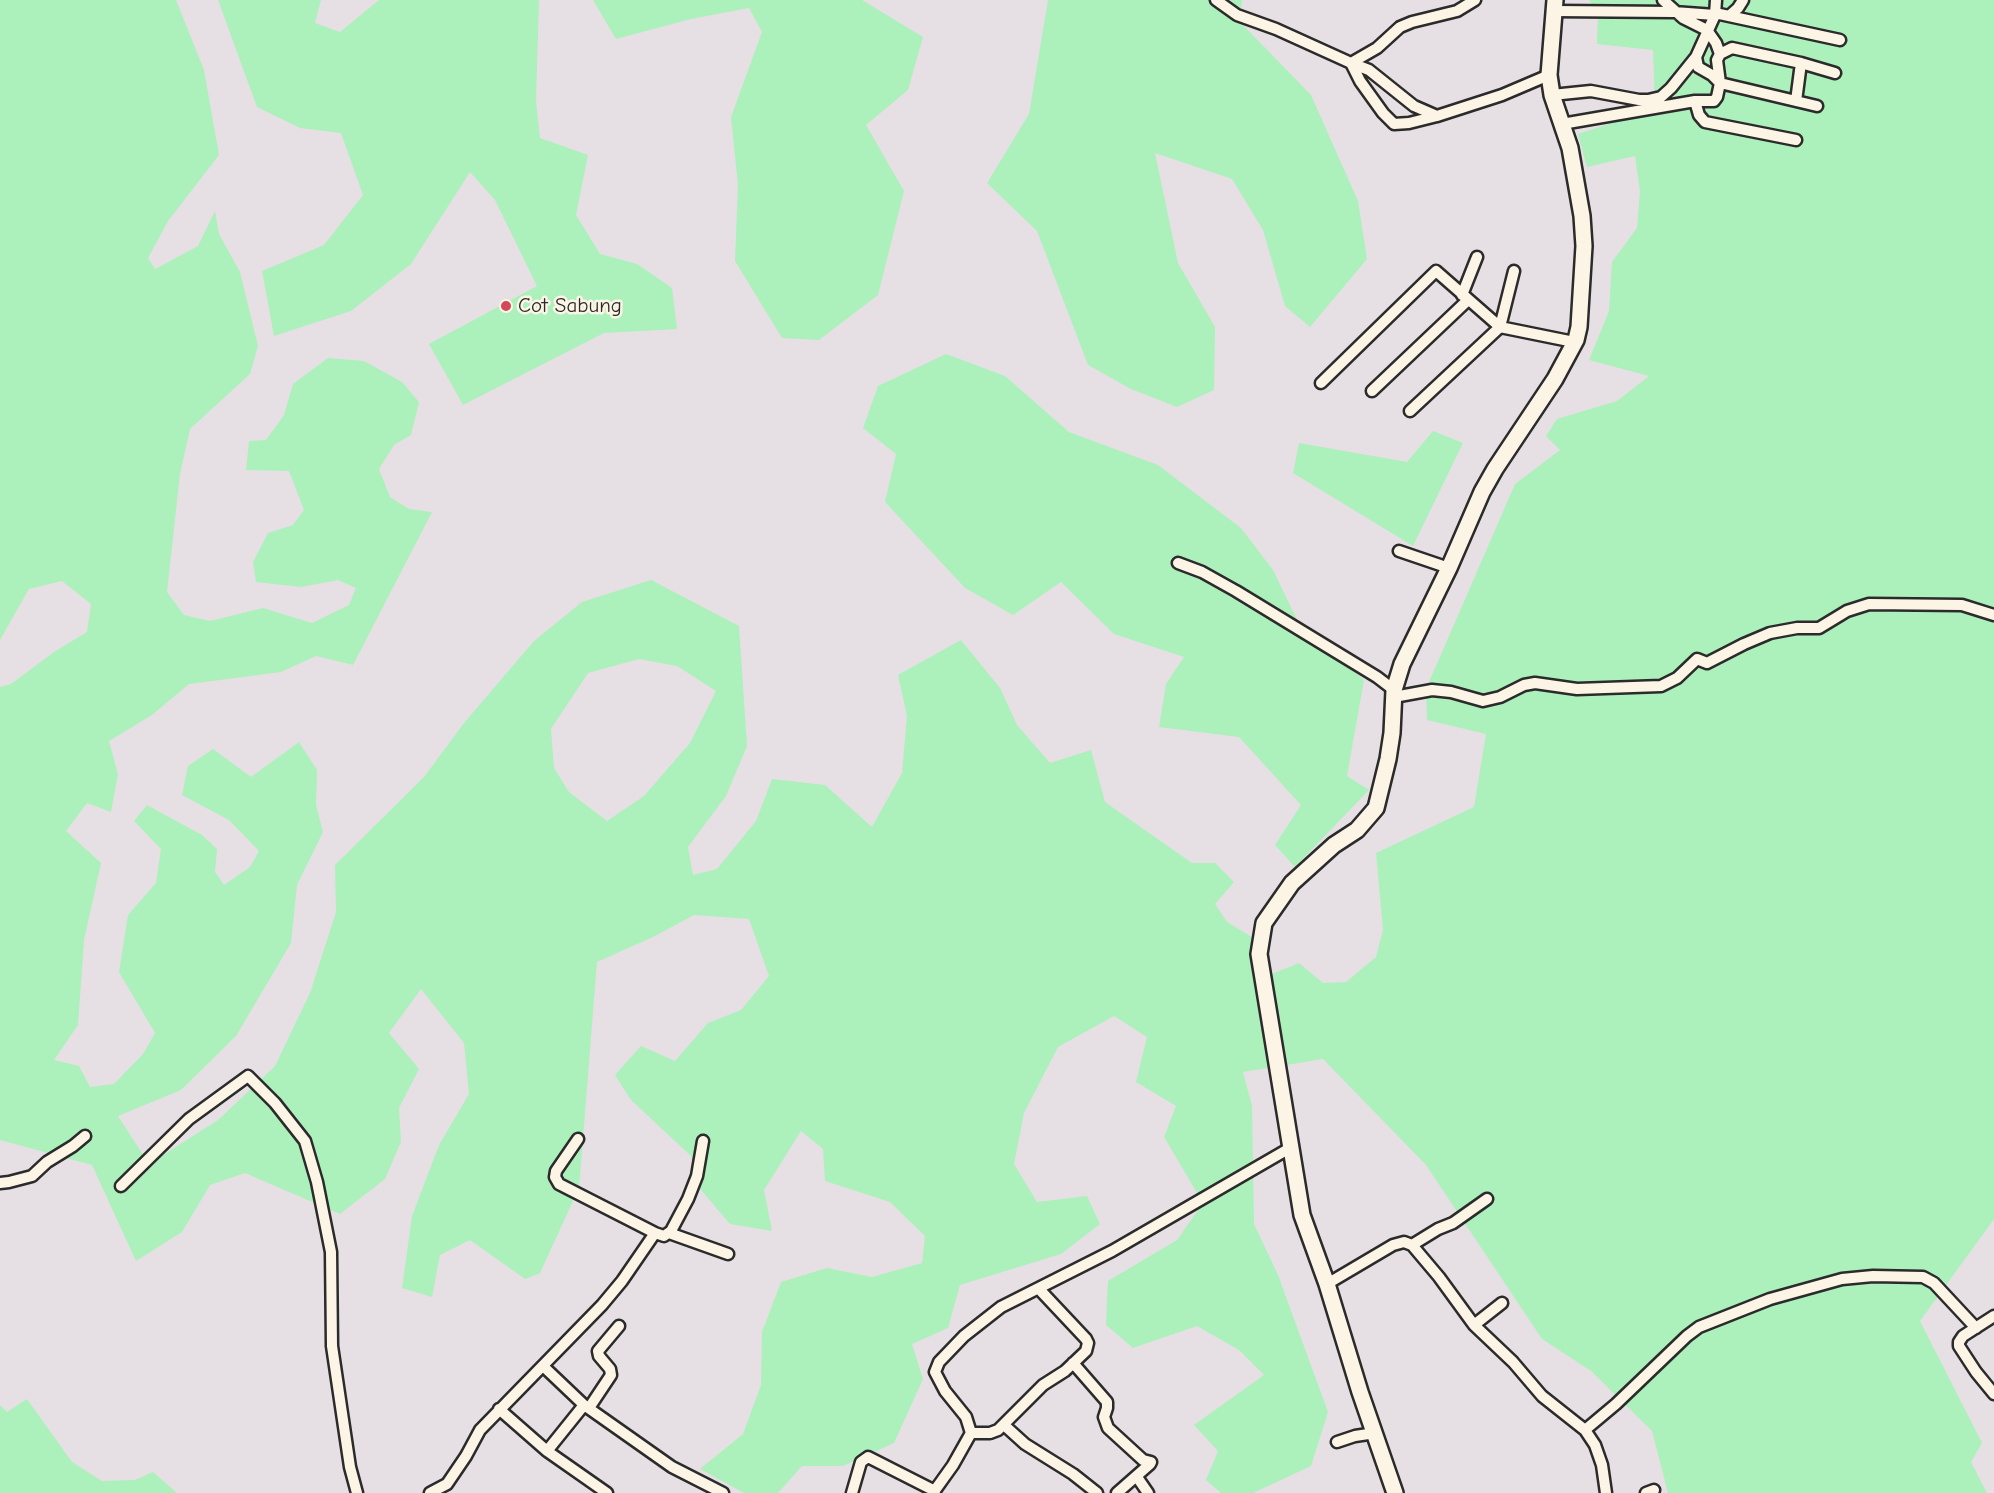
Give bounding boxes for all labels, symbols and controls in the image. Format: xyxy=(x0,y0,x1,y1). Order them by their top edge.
place label: Cot Sabung xyxy=(518,293,622,319)
marker: Cot Sabung xyxy=(499,299,513,313)

